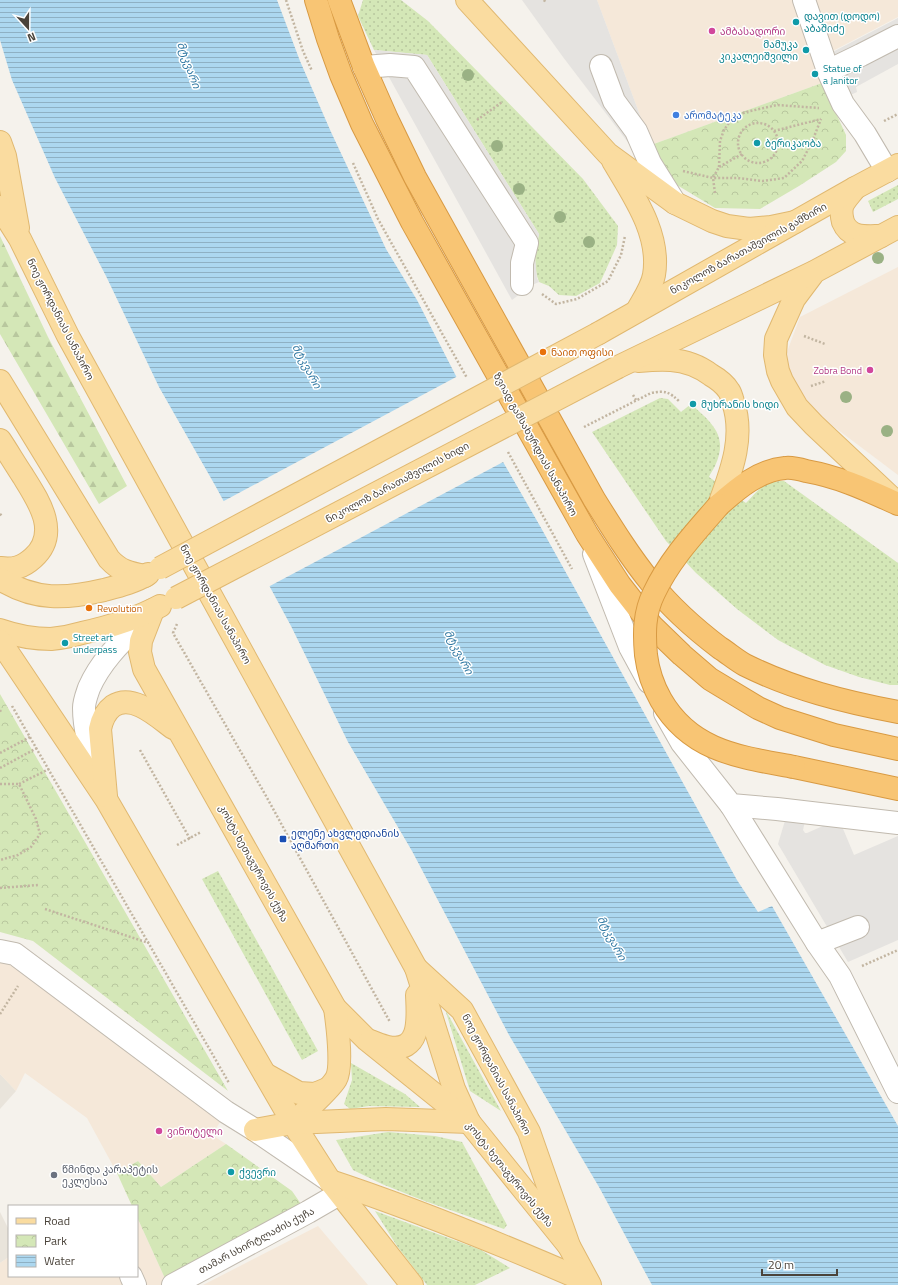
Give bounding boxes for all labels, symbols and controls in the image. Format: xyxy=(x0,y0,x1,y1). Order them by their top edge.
north arrow xyxy=(8,8,48,48)
place label: დავით (დოდო) აბაშიძე xyxy=(804,9,880,36)
marker: დავით (დოდო) აბაშიძე xyxy=(791,17,801,27)
place label: ამბასადორი xyxy=(720,24,785,39)
marker: ამბასადორი xyxy=(707,26,717,36)
text: N xyxy=(25,29,38,46)
place label: მამუკა კიკალეიშვილი xyxy=(719,37,798,64)
water label: მტკვარი xyxy=(173,39,205,91)
marker: მამუკა კიკალეიშვილი xyxy=(801,45,811,55)
place label: Statue of a Janitor xyxy=(823,61,862,88)
marker: Statue of a Janitor xyxy=(810,69,820,79)
place label: არომატეკა xyxy=(684,108,742,123)
marker: არომატეკა xyxy=(671,110,681,120)
place label: ბერიკაობა xyxy=(765,136,821,151)
marker: ბერიკაობა xyxy=(752,138,762,148)
street label: ნიკოლოზ ბარათაშვილის გამზირი xyxy=(667,199,830,298)
street label: ნოე ჟორდანიას სანაპირო xyxy=(23,256,98,383)
water label: მტკვარი xyxy=(289,341,326,392)
place label: ნაით ოფისი xyxy=(551,345,614,360)
marker: ნაით ოფისი xyxy=(538,347,548,357)
place label: Zobra Bond xyxy=(813,363,862,378)
marker: Zobra Bond xyxy=(865,365,875,375)
street label: ზვიად გამსახურდიას სანაპირო xyxy=(490,370,581,519)
place label: მუხრანის ხიდი xyxy=(701,397,779,412)
marker: მუხრანის ხიდი xyxy=(688,399,698,409)
street label: ნიკოლოზ ბარათაშვილის ხიდი xyxy=(323,438,472,527)
street label: ნოე ჟორდანიას სანაპირო xyxy=(176,542,255,667)
place label: Revolution xyxy=(97,601,142,616)
marker: Revolution xyxy=(84,603,94,613)
water label: მტკვარი xyxy=(441,627,478,678)
place label: Street art underpass xyxy=(73,630,117,657)
marker: Street art underpass xyxy=(60,638,70,648)
street label: კოსტა ხეთაგუროვის ქუჩა xyxy=(215,802,292,925)
place label: ელენე ახვლედიანის აღმართი xyxy=(291,826,399,853)
marker: ელენე ახვლედიანის აღმართი xyxy=(278,834,288,844)
water label: მტკვარი xyxy=(594,913,631,964)
street label: ნოე ჟორდანიას სანაპირო xyxy=(458,1011,535,1137)
street label: კოსტა ხეთაგუროვის ქუჩა xyxy=(462,1118,557,1230)
place label: ვინოტელი xyxy=(167,1124,223,1139)
marker: ვინოტელი xyxy=(154,1126,164,1136)
place label: წმინდა კარაპეტის ეკლესია xyxy=(62,1162,158,1189)
place label: ქვევრი xyxy=(239,1165,276,1180)
marker: ქვევრი xyxy=(226,1167,236,1177)
marker: წმინდა კარაპეტის ეკლესია xyxy=(49,1170,59,1180)
street label: თამარ სხირტლაძის ქუჩა xyxy=(196,1203,317,1277)
legend xyxy=(8,1205,138,1277)
text: Road xyxy=(44,1211,70,1230)
text: Park xyxy=(44,1231,67,1250)
text: Water xyxy=(44,1251,75,1270)
scale bar xyxy=(762,1251,837,1277)
text: 20 m xyxy=(768,1255,794,1274)

